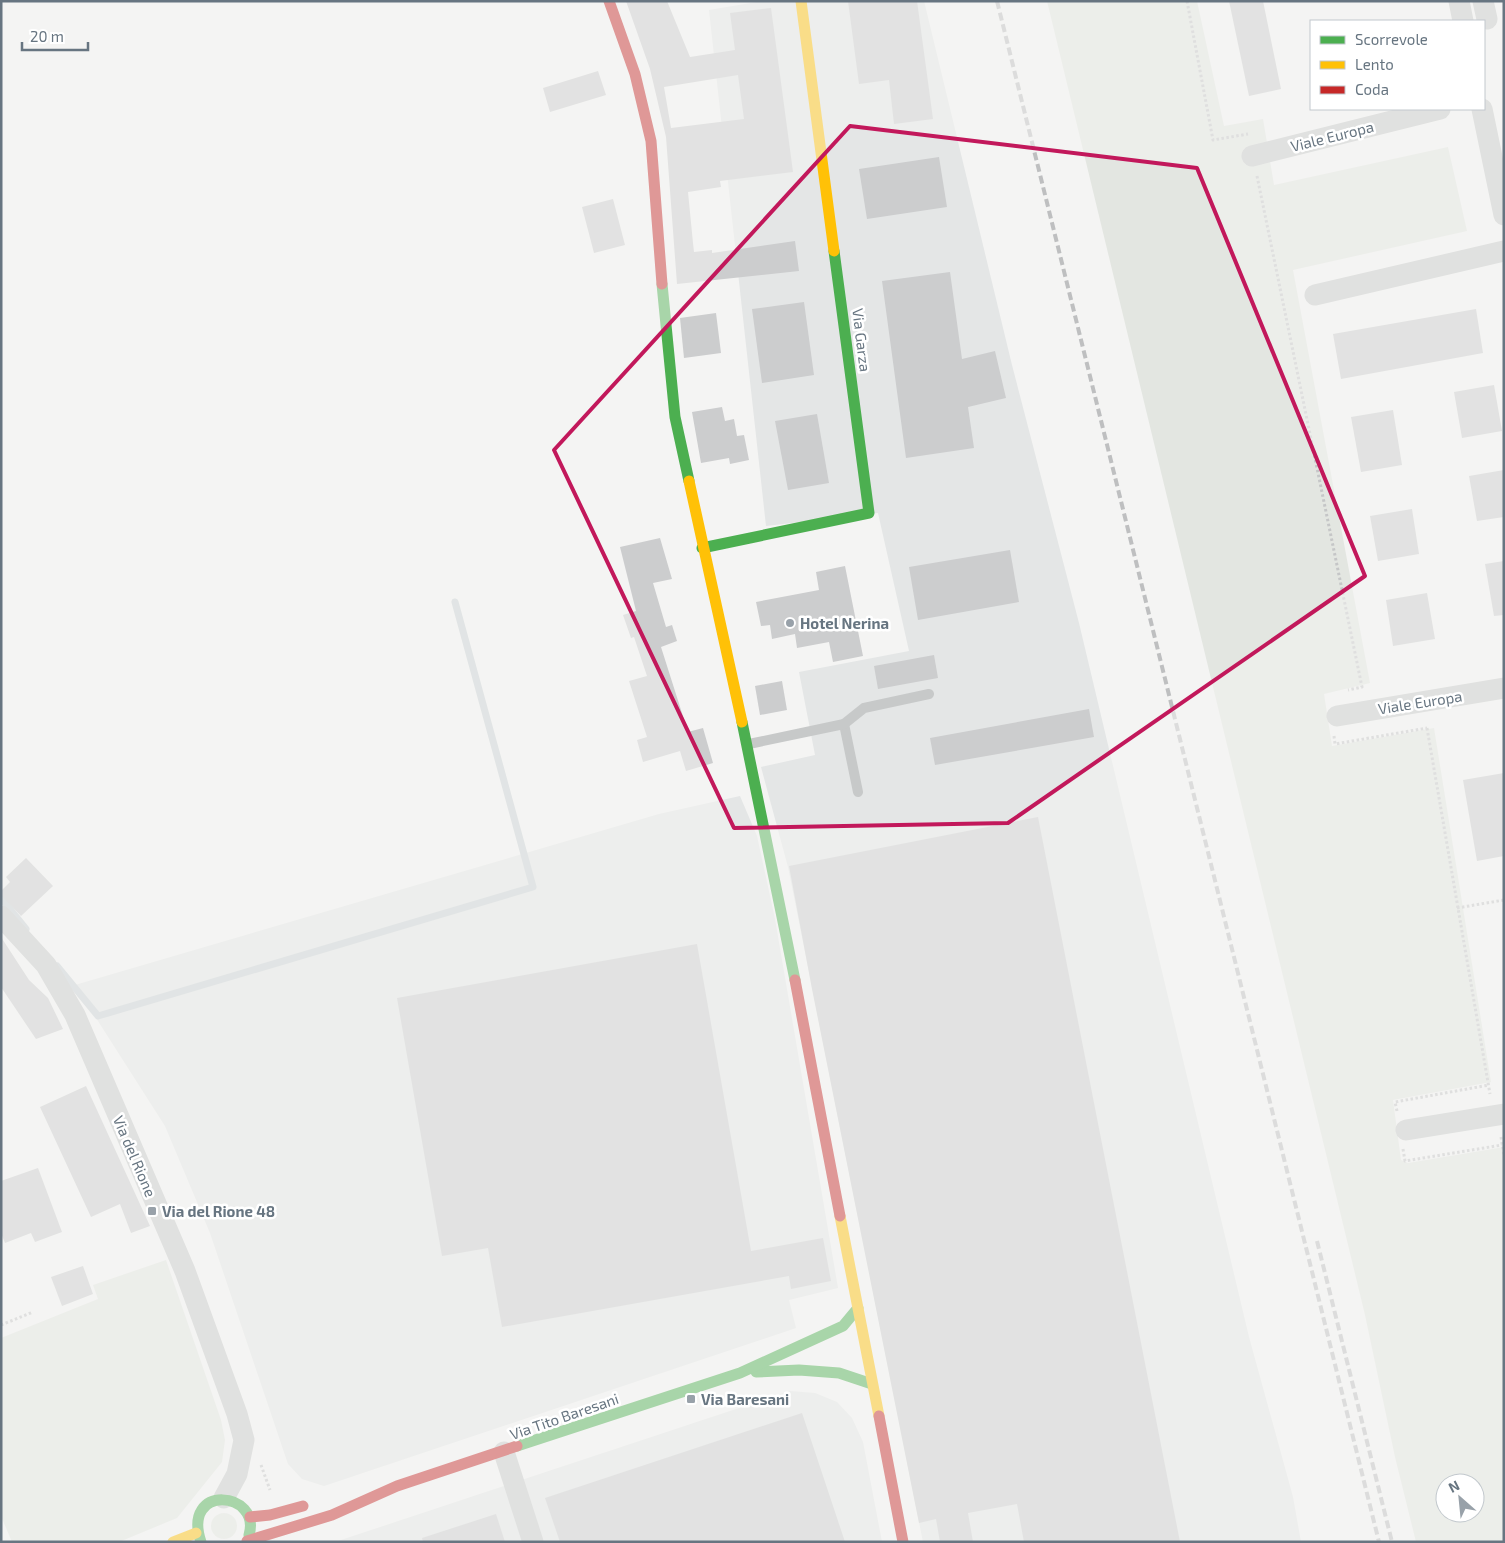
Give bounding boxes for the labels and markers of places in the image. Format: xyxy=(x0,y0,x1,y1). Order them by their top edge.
place label: Hotel Nerina xyxy=(800,614,889,632)
marker: Hotel Nerina xyxy=(784,617,796,629)
place label: Via del Rione 48 xyxy=(162,1202,275,1220)
marker: Via del Rione 48 xyxy=(146,1205,158,1217)
place label: Via Baresani xyxy=(701,1390,789,1408)
marker: Via Baresani xyxy=(685,1393,697,1405)

